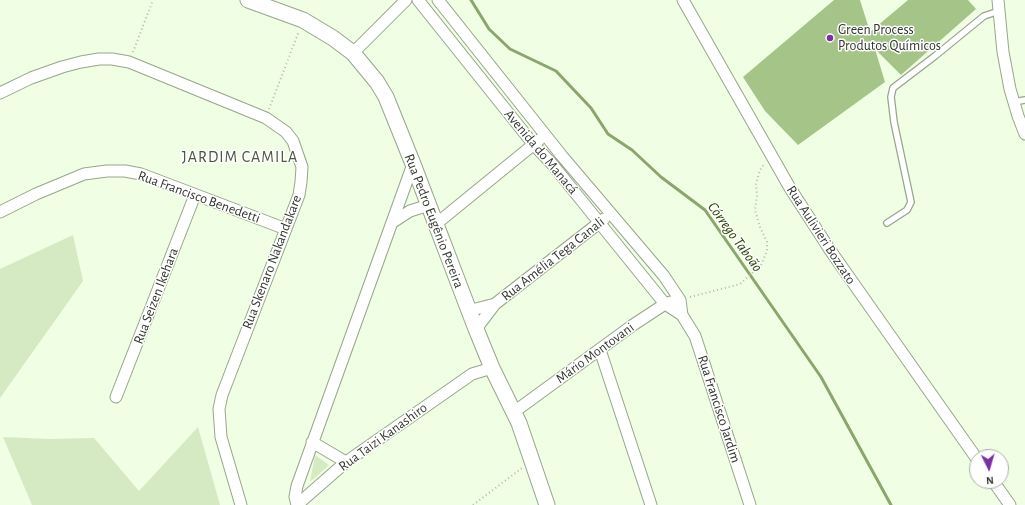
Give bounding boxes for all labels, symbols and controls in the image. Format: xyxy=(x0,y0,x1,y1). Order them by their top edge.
place label: Green Process Produtos Químicos xyxy=(838,22,941,54)
marker: Green Process Produtos Químicos xyxy=(825,33,835,43)
street label: Avenida do Manacá xyxy=(501,106,581,198)
district label: JARDIM CAMILA xyxy=(182,147,298,167)
street label: Rua Pedro Eugênio Pereira xyxy=(401,151,467,291)
street label: Rua Francisco Benedetti xyxy=(136,167,262,227)
street label: Rua Aulivieri Bozzato xyxy=(783,182,859,288)
street label: Rua Skenaro Nakandakare xyxy=(239,193,305,331)
water label: Córrego Taboão xyxy=(704,199,766,275)
street label: Rua Amélia Tega Canali xyxy=(498,213,608,305)
street label: Rua Seizen Ikehara xyxy=(130,245,182,347)
street label: Mário Montovani xyxy=(553,319,637,387)
street label: Rua Francisco Jardim xyxy=(694,353,744,465)
street label: Rua Taizi Kanashiro xyxy=(335,399,431,475)
north arrow xyxy=(969,449,1009,489)
text: N xyxy=(986,475,994,486)

